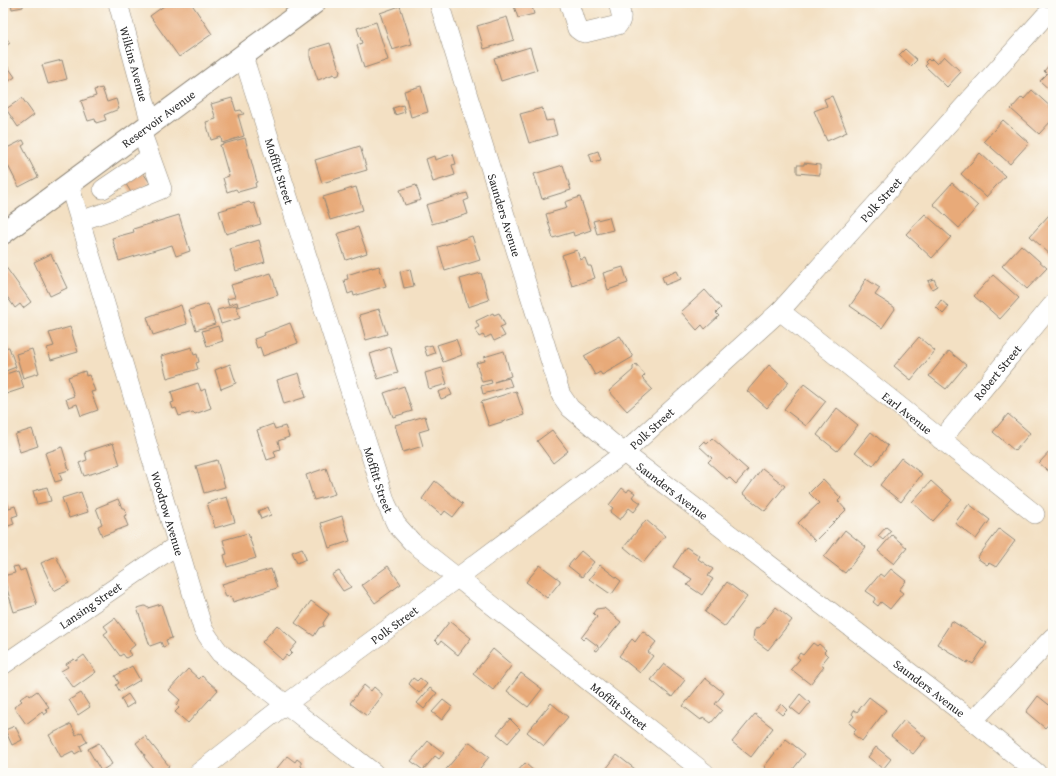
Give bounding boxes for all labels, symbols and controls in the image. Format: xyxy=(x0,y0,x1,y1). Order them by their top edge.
street label: Wilkins Avenue xyxy=(116,24,153,104)
street label: Reservoir Avenue xyxy=(118,85,199,151)
street label: Moffitt Street xyxy=(261,136,299,207)
street label: Saunders Avenue xyxy=(484,171,526,259)
street label: Polk Street xyxy=(856,173,906,225)
street label: Robert Street xyxy=(969,340,1025,403)
street label: Earl Avenue xyxy=(879,387,936,438)
street label: Polk Street xyxy=(625,403,678,453)
street label: Moffitt Street xyxy=(360,445,398,516)
street label: Saunders Avenue xyxy=(633,457,712,524)
street label: Woodrow Avenue xyxy=(147,469,189,558)
street label: Lansing Street xyxy=(56,577,125,632)
street label: Polk Street xyxy=(367,601,422,648)
street label: Saunders Avenue xyxy=(890,655,969,721)
street label: Moffitt Street xyxy=(587,678,652,734)

